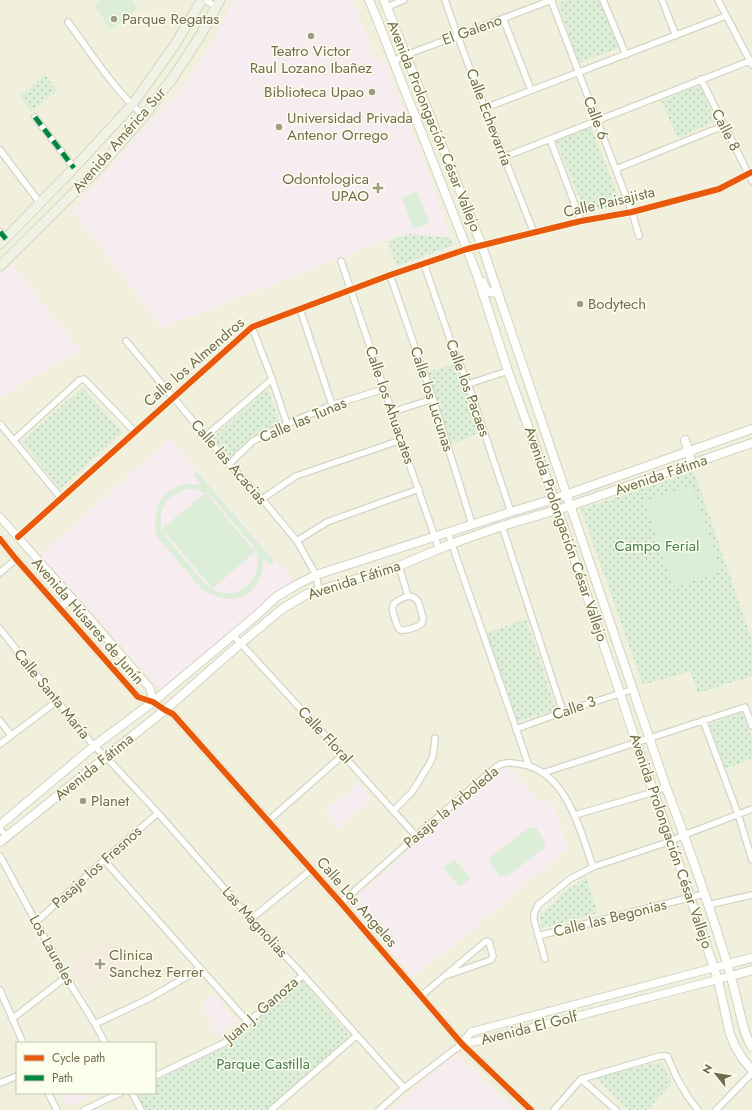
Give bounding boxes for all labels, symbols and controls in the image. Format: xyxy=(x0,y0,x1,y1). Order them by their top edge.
place label: Parque Regatas xyxy=(122,8,219,30)
street label: El Galeno xyxy=(439,9,505,51)
marker: Parque Regatas xyxy=(109,14,119,24)
street label: Avenida Prolongación César Vallejo xyxy=(381,17,487,235)
marker: Teatro Victor Raul Lozano Ibañez xyxy=(306,31,316,41)
place label: Teatro Victor Raul Lozano Ibañez xyxy=(250,40,372,79)
street label: Calle Echevarría xyxy=(460,65,518,169)
place label: Biblioteca Upao xyxy=(264,81,364,103)
street label: Avenida América Sur xyxy=(67,82,172,198)
marker: Biblioteca Upao xyxy=(367,87,377,97)
street label: Calle 6 xyxy=(578,93,614,143)
street label: Calle 8 xyxy=(706,105,746,155)
place label: Universidad Privada Antenor Orrego xyxy=(287,107,413,146)
marker: Universidad Privada Antenor Orrego xyxy=(274,122,284,132)
place label: Odontologica UPAO xyxy=(282,168,369,207)
street label: Calle Paisajista xyxy=(561,181,657,223)
marker: Odontologica UPAO xyxy=(372,182,384,194)
place label: Bodytech xyxy=(588,293,646,315)
marker: Bodytech xyxy=(575,299,585,309)
street label: Calle los Almendros xyxy=(139,312,249,412)
street label: Calle los Pacaes xyxy=(440,336,496,440)
street label: Calle los Ahuacates xyxy=(360,343,420,467)
street label: Calle los Lucunas xyxy=(405,344,459,454)
street label: Calle las Tunas xyxy=(256,392,350,448)
street label: Calle las Acacias xyxy=(186,415,272,509)
street label: Avenida Prolongación César Vallejo xyxy=(519,423,613,645)
street label: Avenida Fátima xyxy=(612,449,710,501)
park label: Campo Ferial xyxy=(615,535,699,557)
street label: Avenida Húsares de Junín xyxy=(26,553,150,689)
street label: Avenida Fátima xyxy=(305,555,403,605)
street label: Calle Santa María xyxy=(9,644,95,744)
street label: Calle 3 xyxy=(549,690,599,726)
street label: Calle Floral xyxy=(293,701,357,769)
street label: Avenida Fátima xyxy=(50,728,138,806)
street label: Avenida Prolongación César Vallejo xyxy=(624,730,718,952)
street label: Pasaje la Arboleda xyxy=(399,761,503,853)
place label: Planet xyxy=(91,790,129,812)
marker: Planet xyxy=(78,796,88,806)
street label: Pasaje los Fresnos xyxy=(47,821,147,913)
street label: Calle Los Angeles xyxy=(312,852,402,952)
street label: Las Magnolias xyxy=(217,882,293,962)
street label: Calle las Begonias xyxy=(551,893,669,943)
street label: Los Laureles xyxy=(24,911,80,989)
place label: Clinica Sanchez Ferrer xyxy=(109,944,205,983)
marker: Clinica Sanchez Ferrer xyxy=(94,958,106,970)
street label: Juan J. Ganoza xyxy=(217,971,303,1050)
street label: Avenida El Golf xyxy=(478,1005,580,1051)
legend xyxy=(16,1042,156,1094)
text: Cycle path xyxy=(52,1049,105,1067)
park label: Parque Castilla xyxy=(216,1053,310,1075)
north arrow xyxy=(696,1054,736,1094)
text: N xyxy=(698,1061,716,1077)
text: Path xyxy=(52,1069,73,1087)

